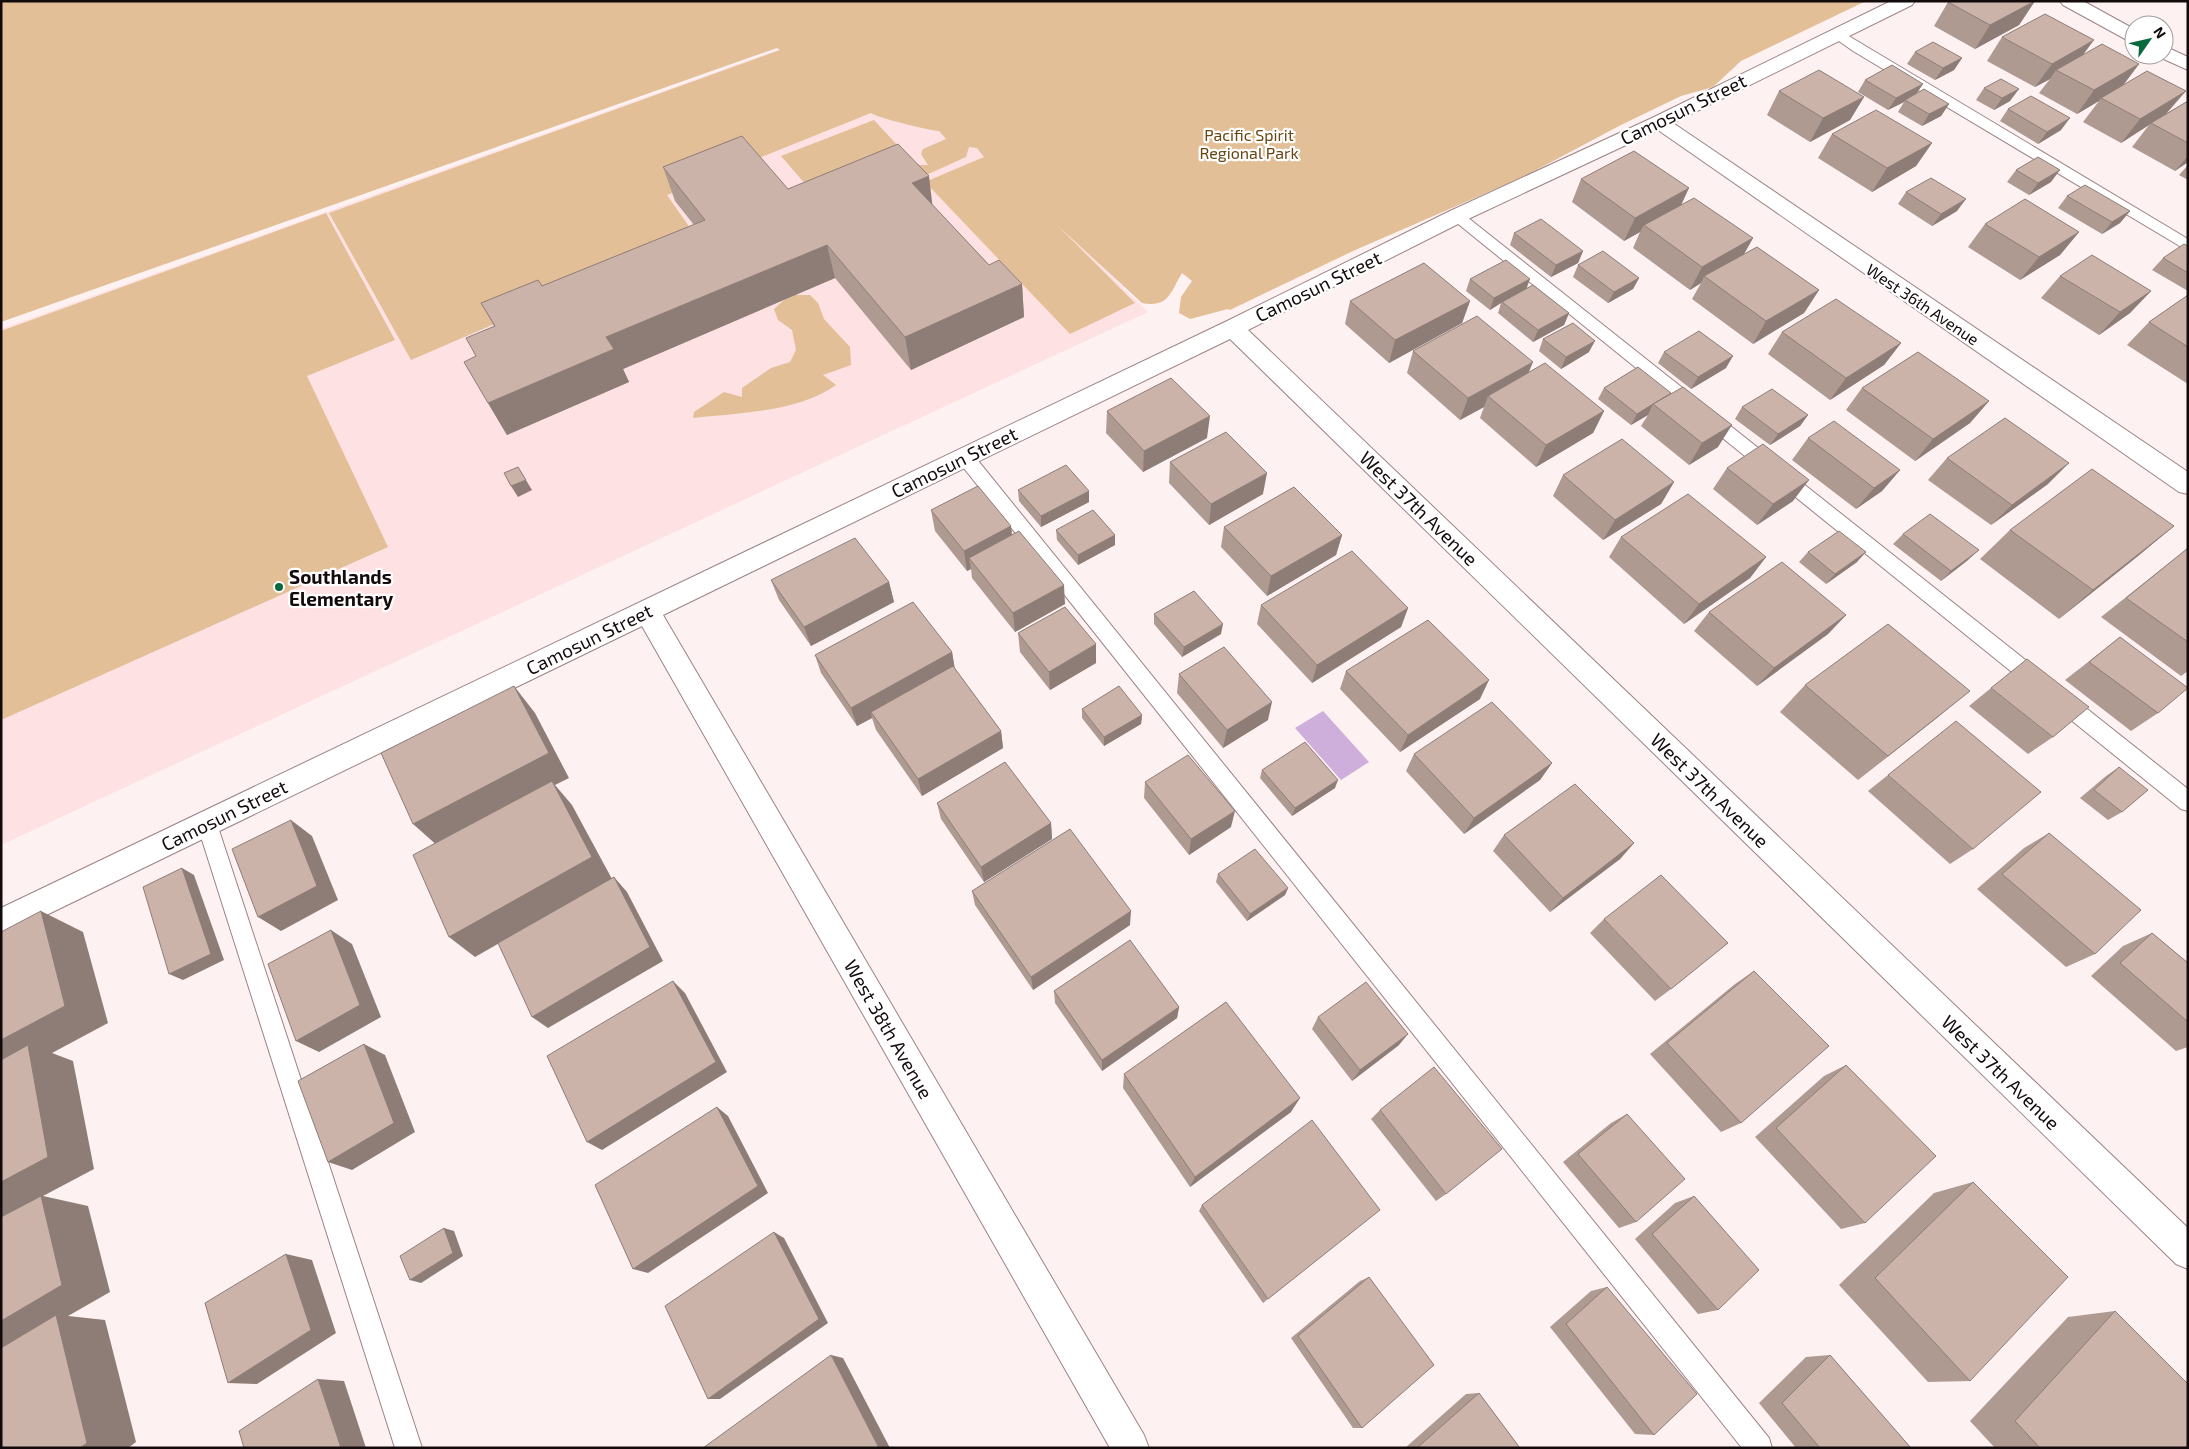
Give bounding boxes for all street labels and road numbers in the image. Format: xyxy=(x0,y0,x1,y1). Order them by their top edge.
street label: Camosun Street xyxy=(1616,69,1750,149)
street label: Camosun Street xyxy=(1251,246,1385,326)
street label: West 36th Avenue xyxy=(1863,259,1983,349)
street label: Camosun Street xyxy=(887,422,1021,502)
street label: West 37th Avenue xyxy=(1355,446,1483,570)
street label: Camosun Street xyxy=(522,599,656,679)
street label: West 37th Avenue xyxy=(1646,728,1774,852)
street label: Camosun Street xyxy=(157,775,291,855)
street label: West 38th Avenue xyxy=(840,955,938,1103)
street label: West 37th Avenue xyxy=(1937,1010,2065,1134)

